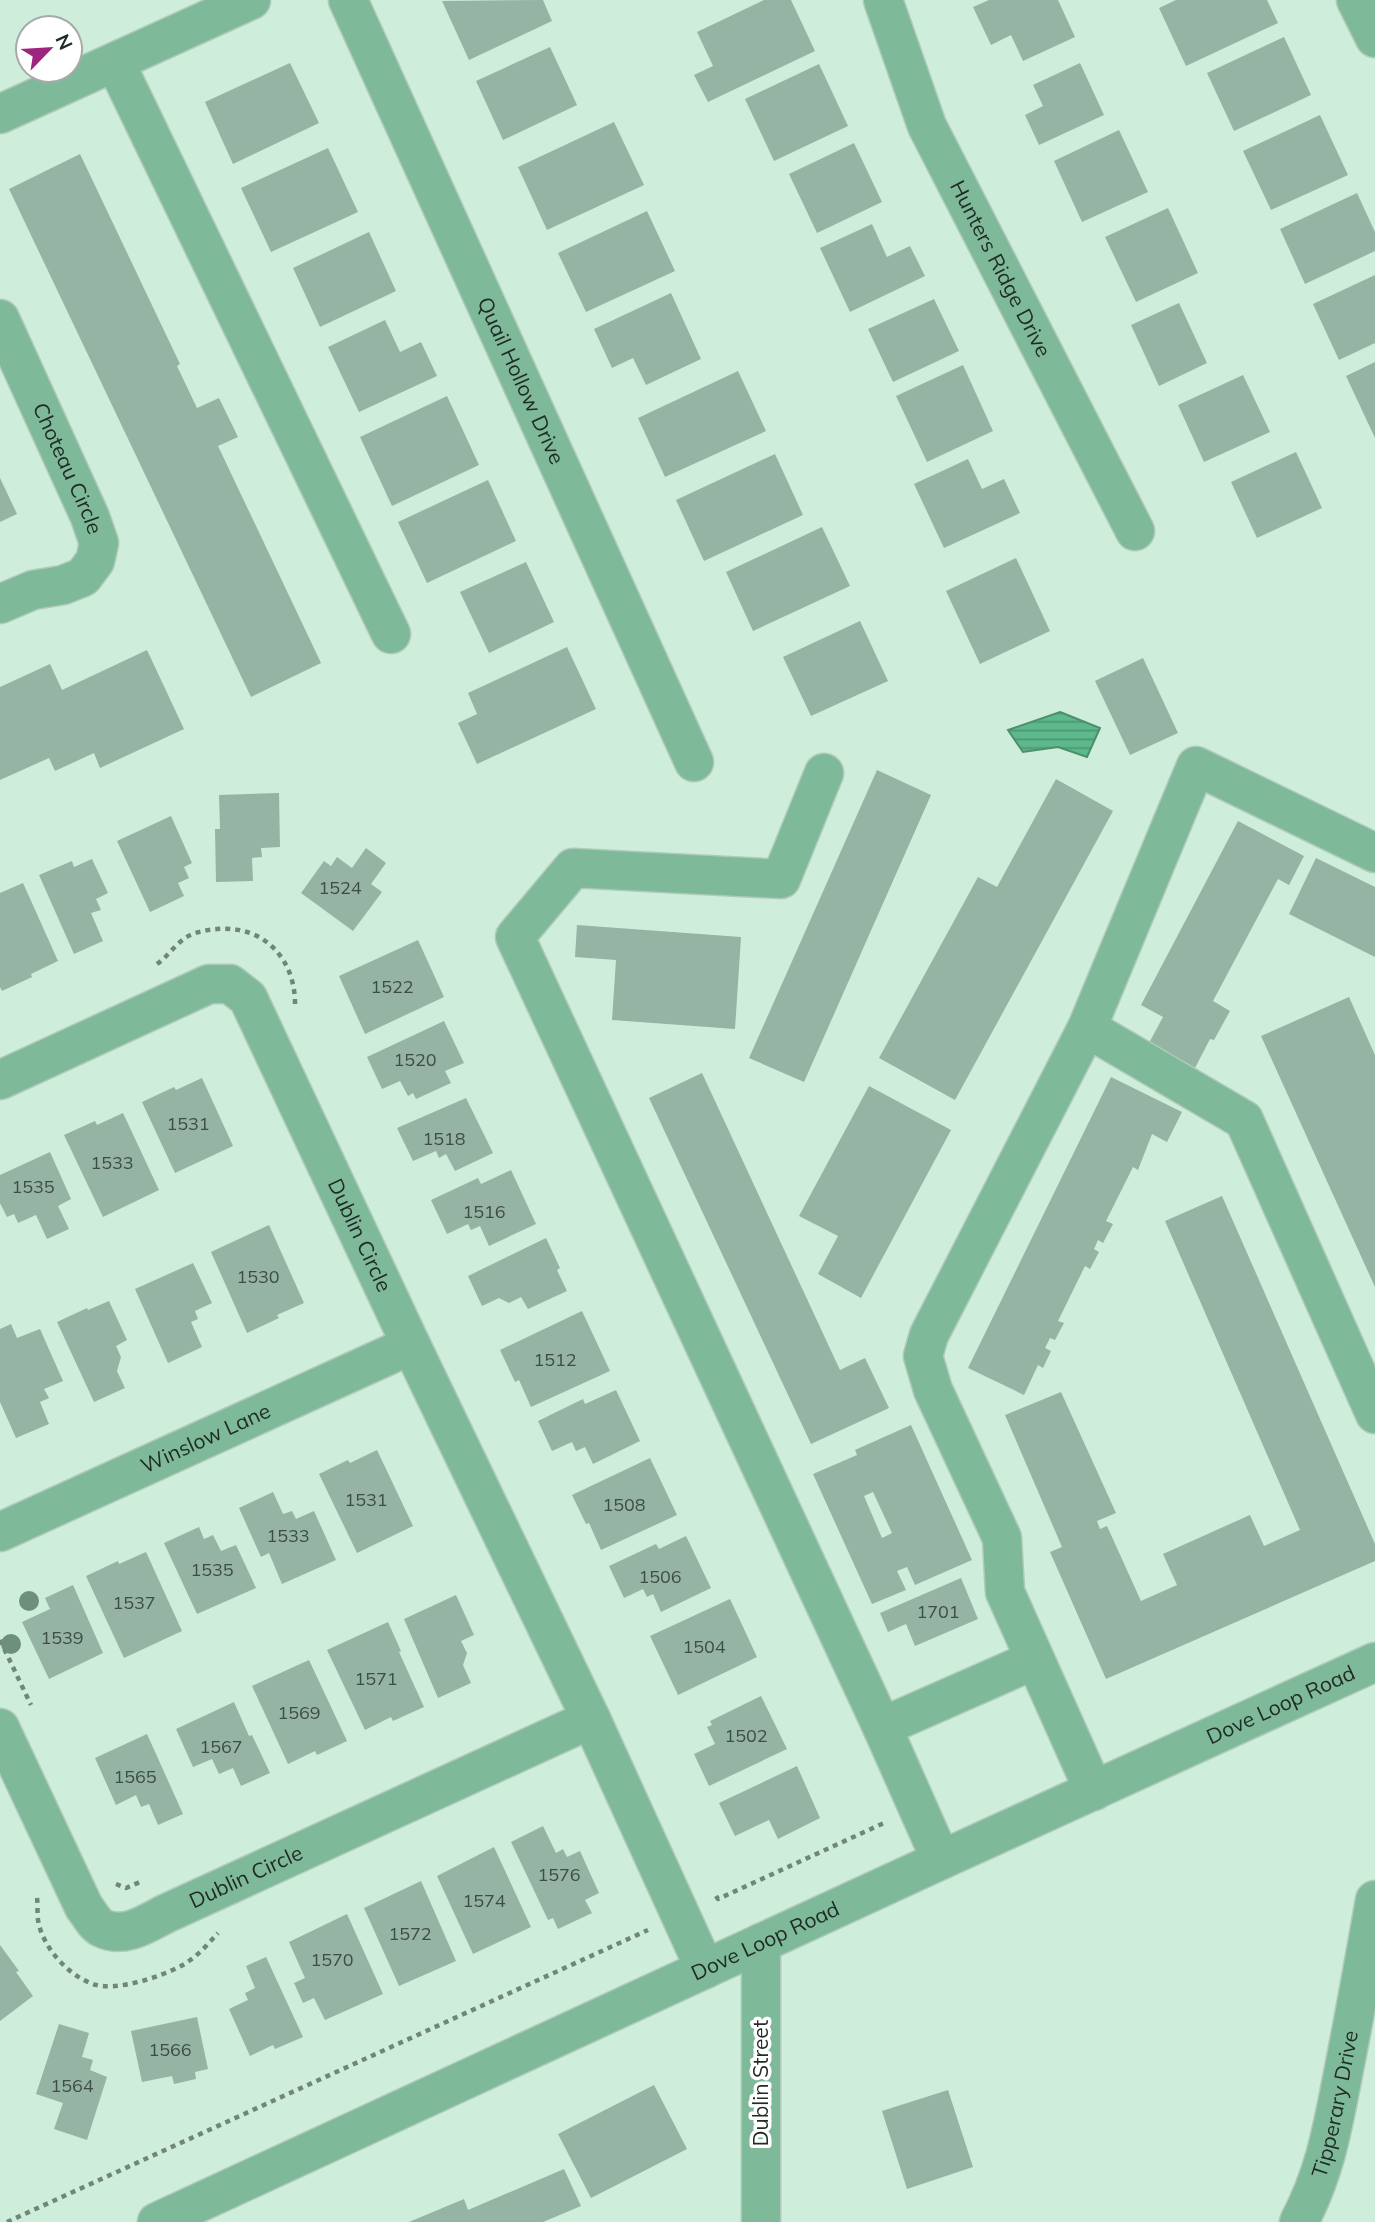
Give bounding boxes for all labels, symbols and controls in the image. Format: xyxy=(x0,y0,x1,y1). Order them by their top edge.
north arrow xyxy=(14,14,84,84)
text: N xyxy=(50,30,78,53)
street label: Hunters Ridge Drive xyxy=(945,176,1057,361)
street label: Quail Hollow Drive xyxy=(473,292,571,468)
street label: Choteau Circle xyxy=(28,398,109,537)
house number: 1524 xyxy=(318,876,362,899)
house number: 1522 xyxy=(370,975,414,998)
house number: 1520 xyxy=(393,1048,437,1071)
house number: 1531 xyxy=(166,1112,210,1135)
house number: 1518 xyxy=(422,1127,466,1150)
house number: 1533 xyxy=(90,1151,134,1174)
street label: Dublin Circle xyxy=(323,1174,398,1296)
house number: 1535 xyxy=(11,1175,55,1198)
house number: 1516 xyxy=(462,1200,506,1223)
house number: 1530 xyxy=(236,1265,280,1288)
house number: 1512 xyxy=(533,1348,577,1371)
street label: Winslow Lane xyxy=(136,1397,274,1478)
house number: 1531 xyxy=(344,1488,388,1511)
house number: 1508 xyxy=(602,1493,646,1516)
house number: 1533 xyxy=(266,1524,310,1547)
house number: 1535 xyxy=(190,1558,234,1581)
house number: 1506 xyxy=(638,1565,682,1588)
house number: 1537 xyxy=(112,1591,156,1614)
house number: 1701 xyxy=(916,1600,960,1623)
house number: 1539 xyxy=(40,1626,84,1649)
house number: 1504 xyxy=(682,1635,726,1658)
street label: Dove Loop Road xyxy=(1202,1659,1359,1749)
house number: 1571 xyxy=(354,1667,398,1690)
house number: 1569 xyxy=(277,1701,321,1724)
house number: 1502 xyxy=(724,1724,768,1747)
house number: 1567 xyxy=(199,1735,243,1758)
house number: 1565 xyxy=(113,1765,157,1788)
street label: Dublin Circle xyxy=(185,1839,306,1913)
house number: 1576 xyxy=(537,1863,581,1886)
house number: 1574 xyxy=(462,1889,506,1912)
street label: Dove Loop Road xyxy=(687,1895,843,1986)
house number: 1572 xyxy=(388,1922,432,1945)
house number: 1570 xyxy=(310,1948,354,1971)
street label: Dublin Street xyxy=(747,2020,773,2146)
street label: Tipperary Drive xyxy=(1305,2028,1363,2181)
house number: 1566 xyxy=(148,2038,192,2061)
house number: 1564 xyxy=(50,2074,94,2097)

